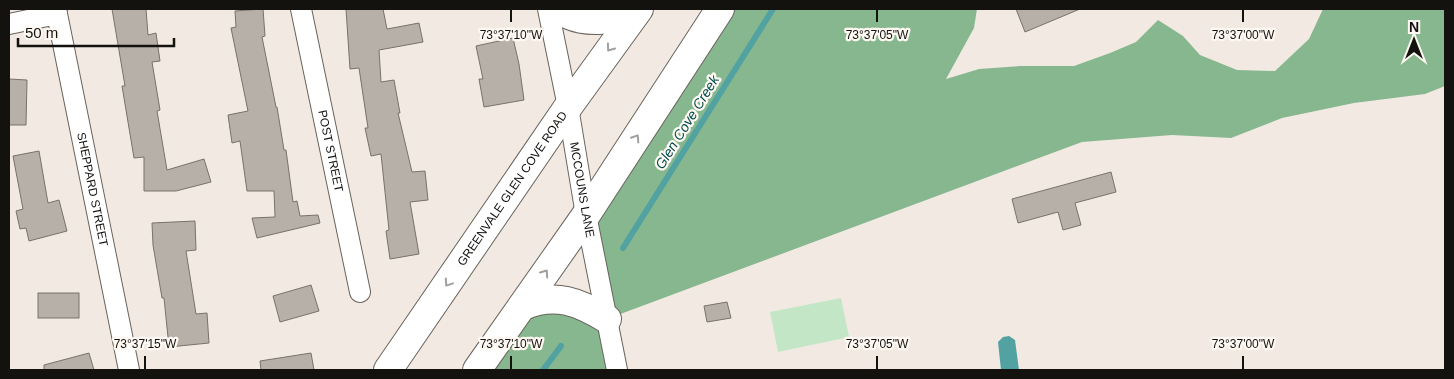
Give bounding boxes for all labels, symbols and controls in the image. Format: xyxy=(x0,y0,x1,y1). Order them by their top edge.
scale bar xyxy=(18,15,174,47)
north arrow xyxy=(1389,15,1439,65)
text: N xyxy=(1409,19,1419,35)
text: 50 m xyxy=(25,24,58,41)
text: 73°37'10"W xyxy=(480,28,543,42)
text: 73°37'05"W xyxy=(846,28,909,42)
text: 73°37'00"W xyxy=(1212,28,1275,42)
one-way arrow xyxy=(608,42,616,51)
water label: Glen Cove Creek xyxy=(652,71,723,172)
street label: GREENVALE GLEN COVE ROAD xyxy=(454,108,570,268)
street label: POST STREET xyxy=(315,109,346,194)
street label: SHEPPARD STREET xyxy=(74,131,111,248)
one-way arrow xyxy=(630,135,639,144)
street label: MCCOUNS LANE xyxy=(567,141,597,239)
one-way arrow xyxy=(539,269,548,279)
one-way arrow xyxy=(445,277,454,286)
text: 73°37'15"W xyxy=(114,337,177,351)
text: 73°37'10"W xyxy=(480,337,543,351)
text: 73°37'05"W xyxy=(846,337,909,351)
text: 73°37'00"W xyxy=(1212,337,1275,351)

